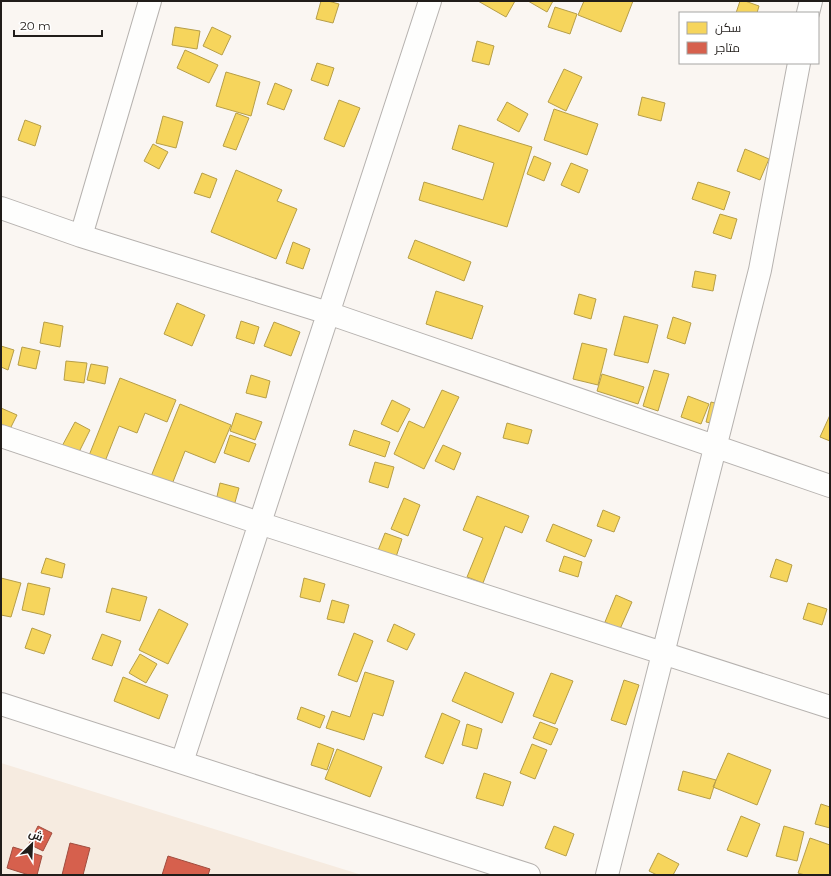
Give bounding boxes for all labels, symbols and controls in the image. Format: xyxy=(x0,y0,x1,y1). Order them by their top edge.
scale bar xyxy=(14,12,102,38)
legend xyxy=(679,12,819,64)
text: 20 m xyxy=(20,18,51,33)
text: سكن xyxy=(715,20,741,35)
text: متاجر xyxy=(714,40,740,55)
north arrow xyxy=(12,824,52,864)
text: ش xyxy=(27,826,45,844)

